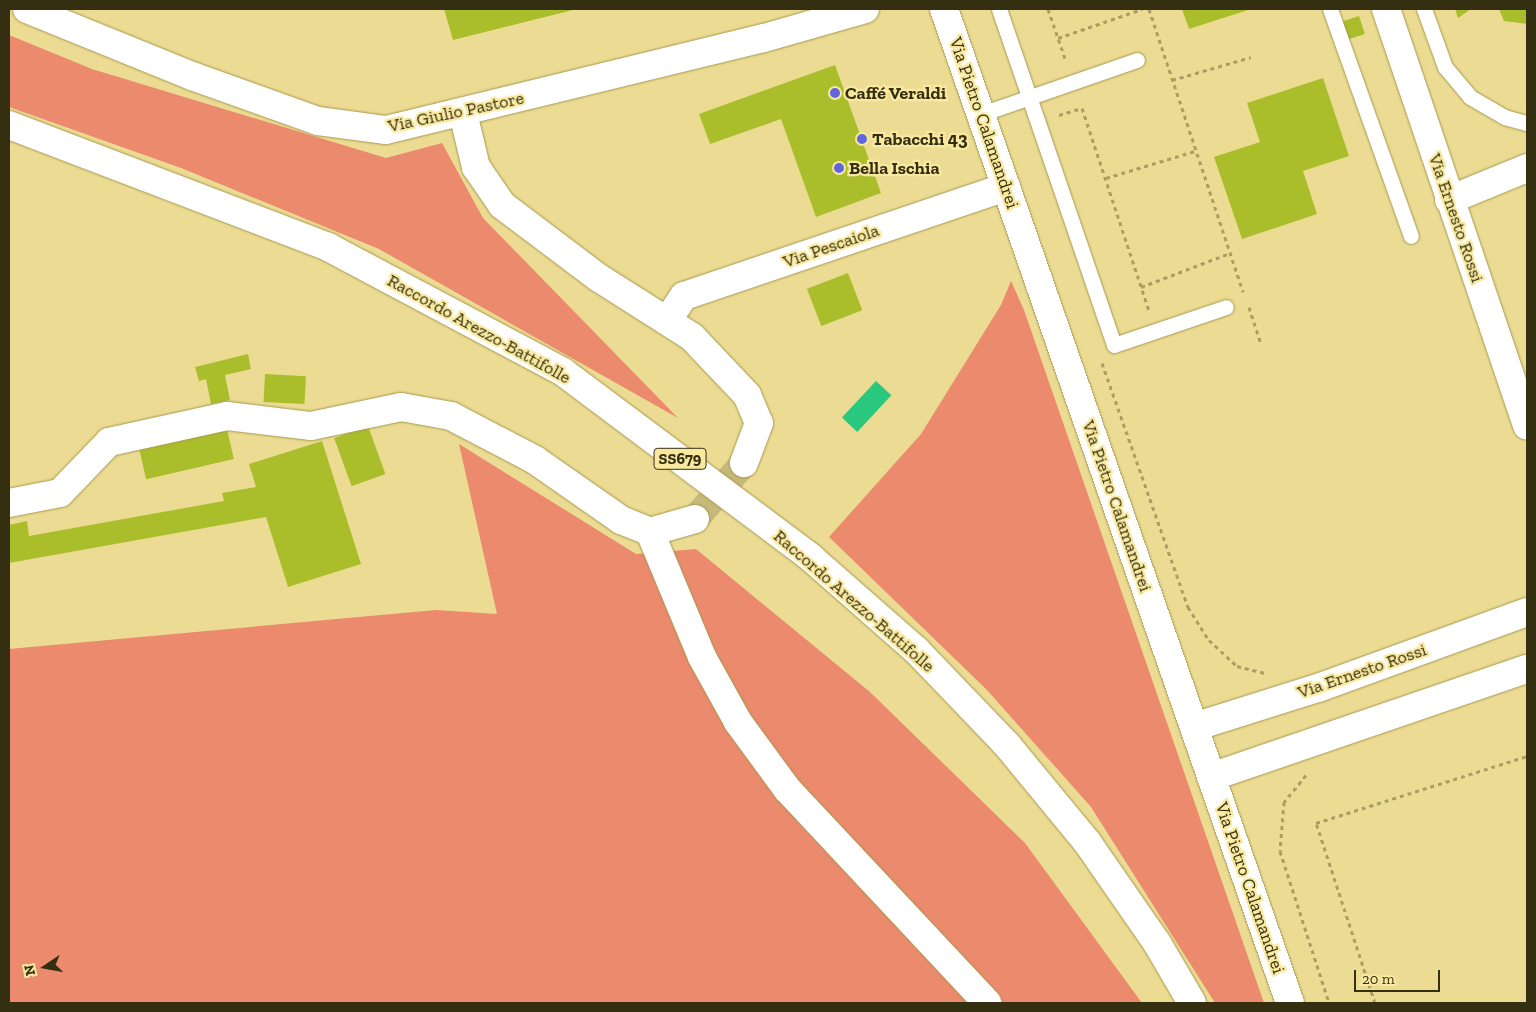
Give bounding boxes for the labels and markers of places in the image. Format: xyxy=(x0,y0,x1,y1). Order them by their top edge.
place label: Caffé Veraldi xyxy=(845,82,947,104)
marker: Caffé Veraldi xyxy=(829,87,841,99)
place label: Tabacchi 43 xyxy=(872,128,968,150)
marker: Tabacchi 43 xyxy=(856,133,868,145)
place label: Bella Ischia xyxy=(849,157,940,179)
marker: Bella Ischia xyxy=(833,162,845,174)

